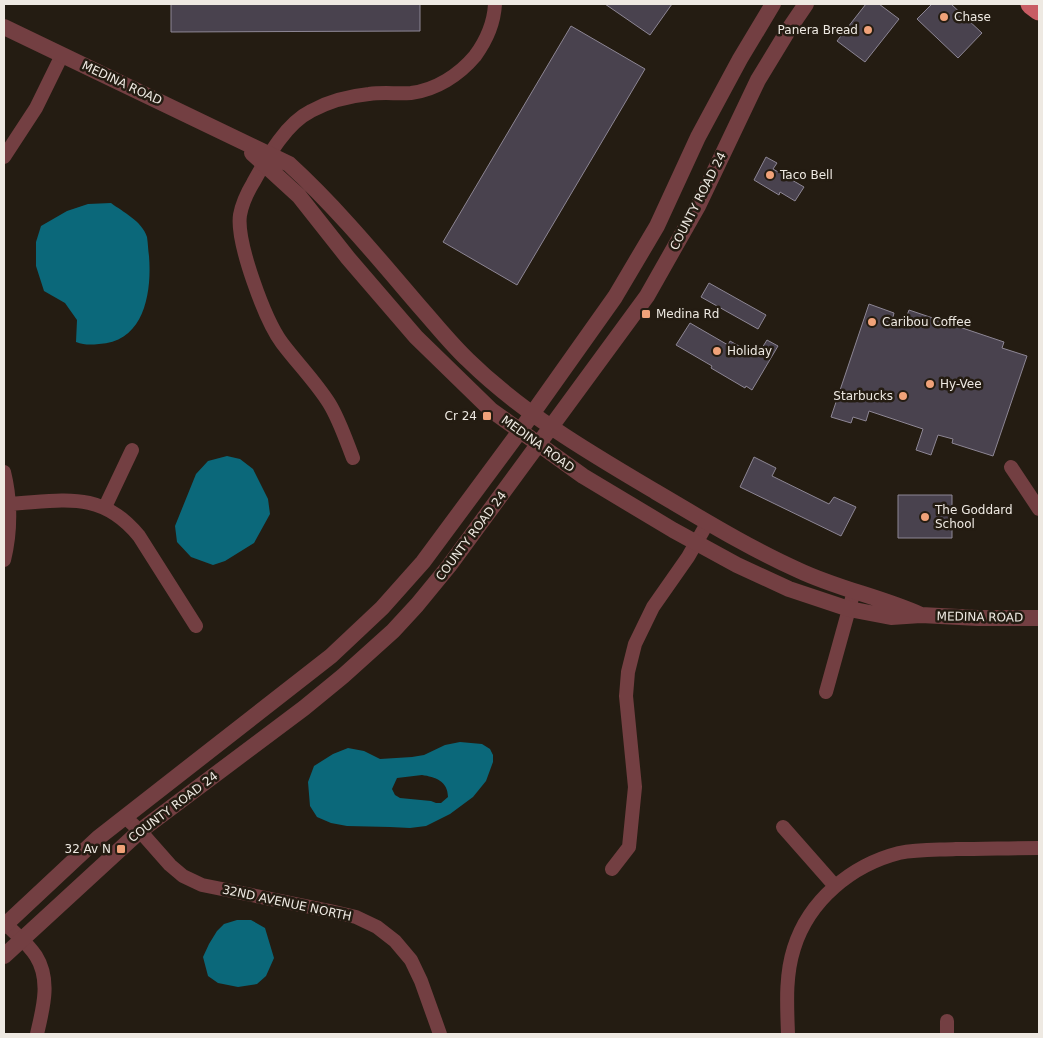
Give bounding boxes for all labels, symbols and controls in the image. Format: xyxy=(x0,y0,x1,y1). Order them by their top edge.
place label: Chase xyxy=(954,10,991,24)
marker: Chase xyxy=(938,11,950,23)
place label: Panera Bread xyxy=(778,23,858,37)
marker: Panera Bread xyxy=(862,24,874,36)
street label: MEDINA ROAD xyxy=(80,58,164,108)
street label: COUNTY ROAD 24 xyxy=(667,150,729,252)
place label: Taco Bell xyxy=(779,168,833,182)
marker: Taco Bell xyxy=(764,169,776,181)
place label: Medina Rd xyxy=(656,307,719,321)
marker: Medina Rd xyxy=(640,308,652,320)
place label: Caribou Coffee xyxy=(882,315,971,329)
marker: Caribou Coffee xyxy=(866,316,878,328)
place label: Holiday xyxy=(727,344,772,358)
marker: Holiday xyxy=(711,345,723,357)
place label: Hy-Vee xyxy=(940,377,982,391)
marker: Hy-Vee xyxy=(924,378,936,390)
place label: Starbucks xyxy=(833,389,893,403)
marker: Starbucks xyxy=(897,390,909,402)
place label: Cr 24 xyxy=(445,409,477,423)
marker: Cr 24 xyxy=(481,410,493,422)
street label: MEDINA ROAD xyxy=(499,413,577,475)
street label: COUNTY ROAD 24 xyxy=(433,489,509,583)
place label: The Goddard School xyxy=(934,503,1013,531)
marker: The Goddard School xyxy=(919,511,931,523)
street label: MEDINA ROAD xyxy=(937,609,1023,625)
street label: COUNTY ROAD 24 xyxy=(126,769,220,845)
place label: 32 Av N xyxy=(65,842,111,856)
marker: 32 Av N xyxy=(115,843,127,855)
street label: 32ND AVENUE NORTH xyxy=(221,882,353,924)

